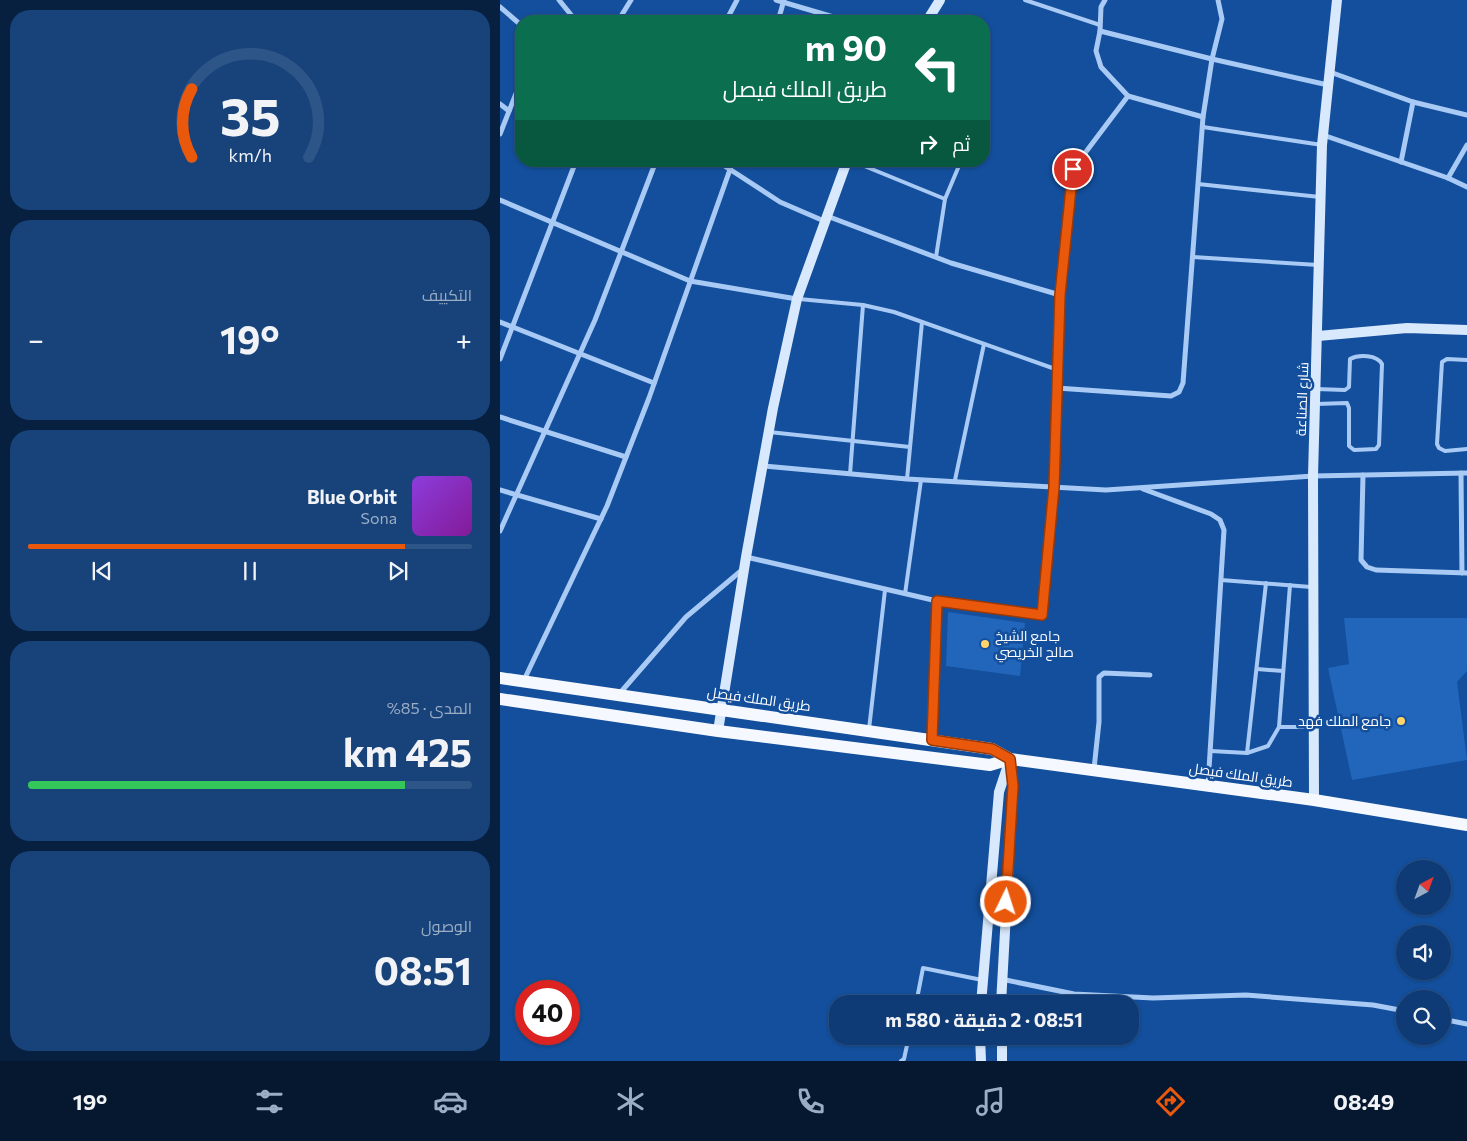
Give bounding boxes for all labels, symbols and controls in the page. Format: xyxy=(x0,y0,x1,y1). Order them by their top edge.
text: 90 m xyxy=(805,25,887,68)
icon: left xyxy=(905,35,970,100)
text: طريق الملك فيصل xyxy=(723,75,887,102)
text: 35 xyxy=(220,83,280,147)
icon: right xyxy=(914,130,942,158)
text: ثم xyxy=(952,132,970,155)
text: km/h xyxy=(228,144,272,166)
pin xyxy=(1052,148,1094,190)
icon: arrive xyxy=(1059,155,1087,183)
text: التكييف xyxy=(422,285,472,304)
text: 19° xyxy=(220,315,280,362)
text: − xyxy=(28,322,44,356)
text: + xyxy=(456,322,472,356)
street label: شارع الصناعة xyxy=(1292,362,1312,436)
text: Blue Orbit xyxy=(307,485,397,508)
text: Sona xyxy=(361,508,397,527)
icon: previous xyxy=(88,557,116,585)
icon: pause xyxy=(236,557,264,585)
icon: next xyxy=(384,557,412,585)
place label: جامع الشيخ صالح الخريصي xyxy=(995,627,1074,663)
marker: جامع الشيخ صالح الخريصي xyxy=(979,638,991,650)
street label: طريق الملك فيصل xyxy=(706,683,812,715)
text: المدى · 85% xyxy=(387,698,472,717)
place label: جامع الملك فهد xyxy=(1298,712,1391,730)
marker: جامع الملك فهد xyxy=(1395,715,1407,727)
text: 425 km xyxy=(343,728,472,775)
street label: طريق الملك فيصل xyxy=(1188,759,1294,791)
north arrow xyxy=(1396,860,1451,915)
map controls xyxy=(1396,860,1451,1045)
position arrow xyxy=(979,875,1031,927)
text: الوصول xyxy=(421,916,472,935)
button: sound xyxy=(1396,925,1451,980)
text: 08:51 xyxy=(374,946,472,993)
speed limit sign: 40 xyxy=(515,980,580,1045)
button: search xyxy=(1396,990,1451,1045)
text: 08:51 · 2 دقيقة · 580 m xyxy=(885,1008,1083,1031)
icon: filters xyxy=(252,1084,287,1119)
icon: car xyxy=(433,1084,468,1119)
icon: climate xyxy=(613,1084,648,1119)
icon: phone xyxy=(793,1084,828,1119)
icon: music xyxy=(973,1084,1008,1119)
icon: directions xyxy=(1153,1084,1188,1119)
text: 19° xyxy=(73,1088,107,1115)
text: 08:49 xyxy=(1333,1088,1394,1115)

